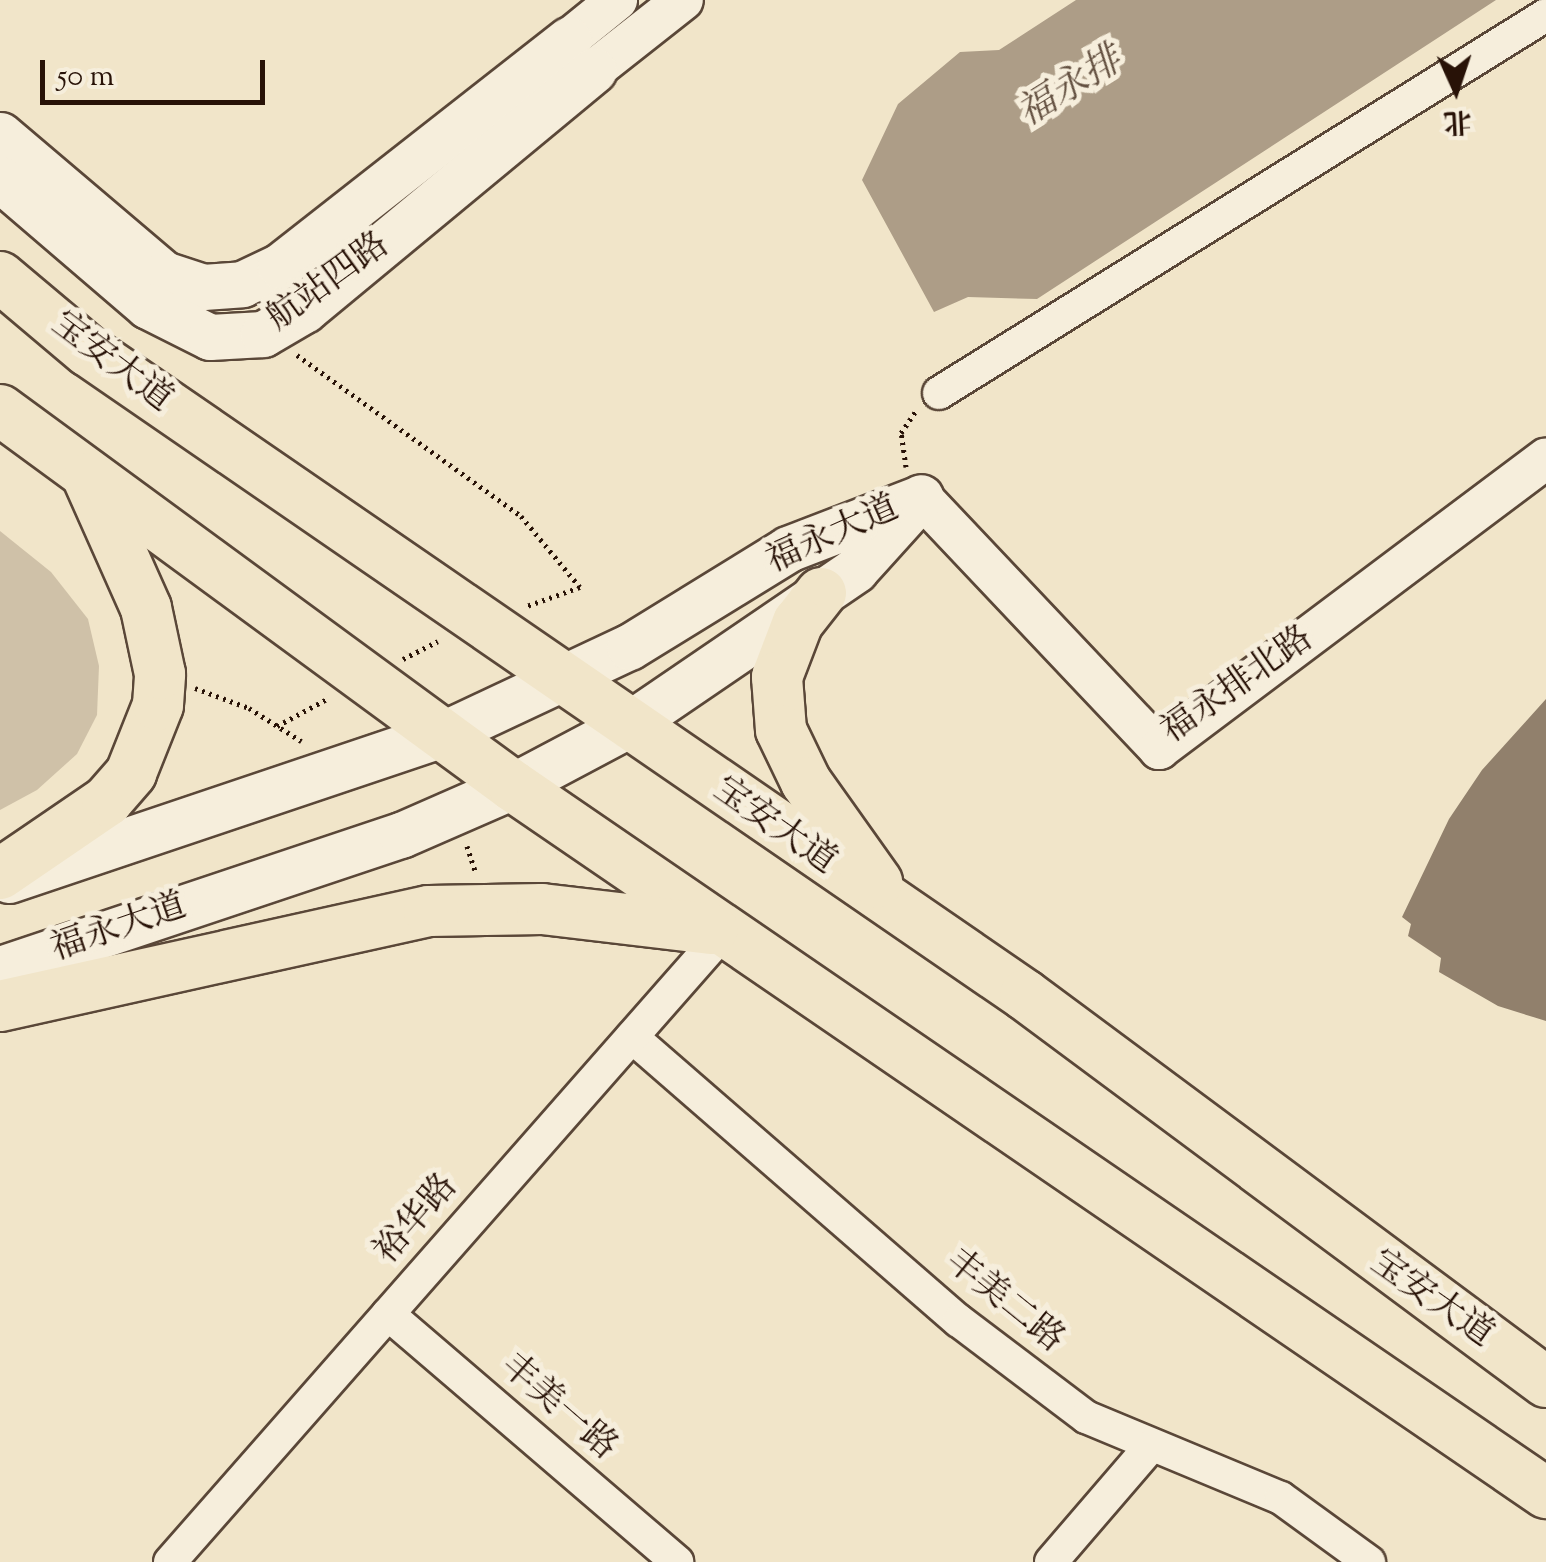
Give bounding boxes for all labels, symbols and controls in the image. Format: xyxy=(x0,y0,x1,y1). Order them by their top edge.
water label: 福永排 xyxy=(1011,39,1131,139)
scale bar xyxy=(45,40,270,102)
north arrow xyxy=(1406,40,1506,140)
text: 50 m xyxy=(57,56,114,99)
text: 北 xyxy=(1443,99,1473,141)
street label: 航站四路 xyxy=(260,225,398,341)
street label: 宝安大道 xyxy=(42,304,180,422)
street label: 福永大道 xyxy=(761,488,905,584)
street label: 福永排北路 xyxy=(1154,619,1322,753)
street label: 宝安大道 xyxy=(705,770,843,884)
street label: 福永大道 xyxy=(46,886,192,972)
street label: 裕华路 xyxy=(367,1167,467,1273)
street label: 丰美二路 xyxy=(936,1242,1072,1362)
street label: 宝安大道 xyxy=(1362,1243,1500,1357)
street label: 丰美一路 xyxy=(491,1346,625,1470)

